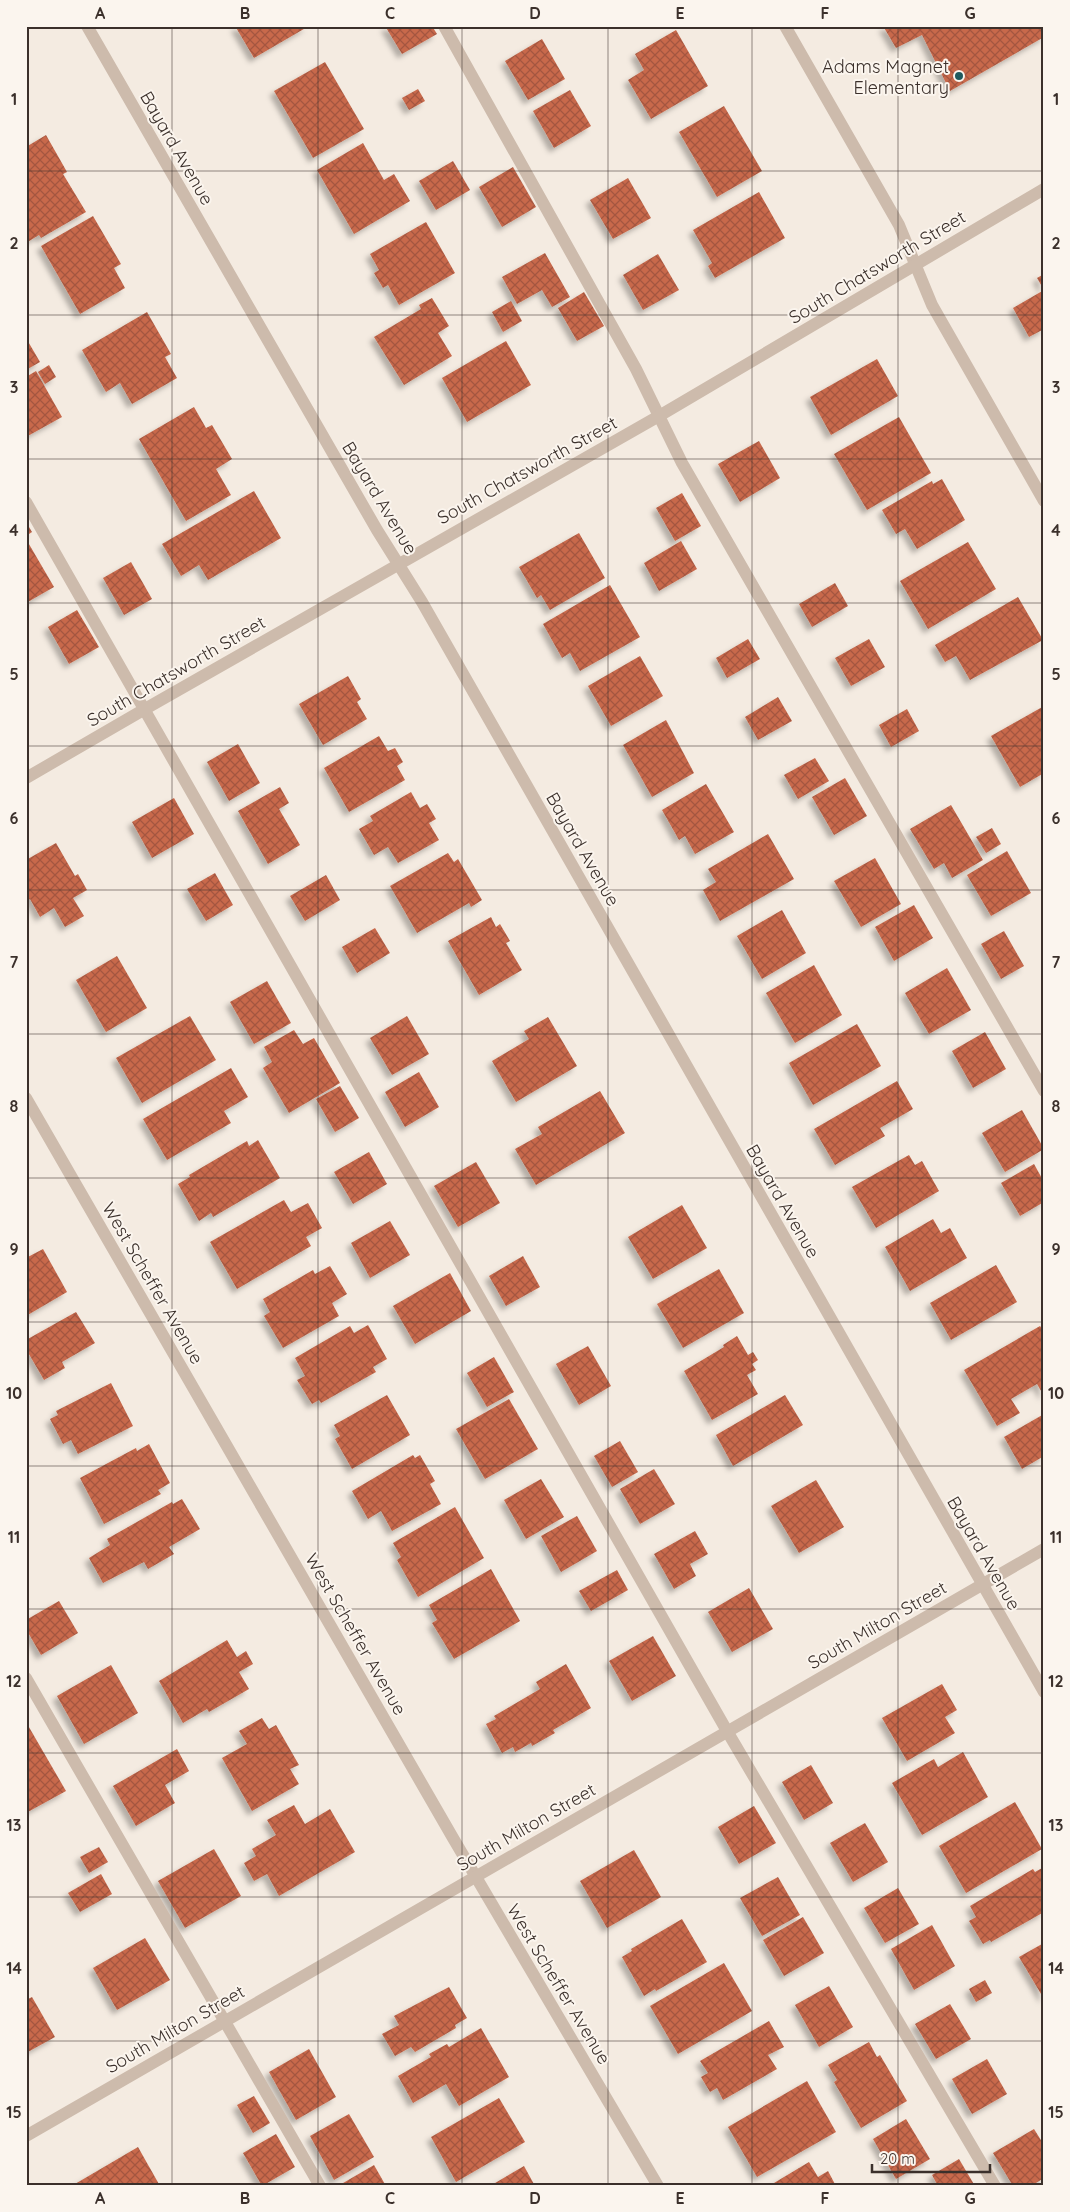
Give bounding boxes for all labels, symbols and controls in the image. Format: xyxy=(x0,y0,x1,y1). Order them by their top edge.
text: A xyxy=(95,3,106,23)
text: B xyxy=(240,3,250,23)
text: C xyxy=(385,3,395,23)
text: D xyxy=(529,3,541,23)
text: E xyxy=(675,3,685,23)
text: F xyxy=(821,3,830,23)
text: G xyxy=(964,3,976,23)
place label: Adams Magnet Elementary xyxy=(822,55,949,99)
marker: Adams Magnet Elementary xyxy=(953,70,965,82)
street label: Bayard Avenue xyxy=(135,87,219,209)
text: 1 xyxy=(11,89,17,109)
text: 1 xyxy=(1053,89,1059,109)
street label: South Chatsworth Street xyxy=(784,205,970,329)
text: 2 xyxy=(9,233,19,253)
text: 2 xyxy=(1051,233,1061,253)
text: 3 xyxy=(10,377,18,397)
text: 3 xyxy=(1052,377,1060,397)
street label: South Chatsworth Street xyxy=(433,411,621,529)
street label: Bayard Avenue xyxy=(337,437,423,559)
text: 4 xyxy=(9,520,19,540)
text: 4 xyxy=(1051,520,1061,540)
street label: South Chatsworth Street xyxy=(83,611,269,731)
text: 5 xyxy=(9,664,19,684)
text: 5 xyxy=(1051,664,1061,684)
street label: Bayard Avenue xyxy=(541,788,625,910)
text: 6 xyxy=(10,808,19,828)
text: 6 xyxy=(1052,808,1061,828)
text: 7 xyxy=(10,952,19,972)
text: 7 xyxy=(1052,952,1061,972)
text: 8 xyxy=(10,1096,19,1116)
text: 8 xyxy=(1052,1096,1061,1116)
street label: Bayard Avenue xyxy=(741,1140,825,1262)
street label: West Scheffer Avenue xyxy=(97,1198,209,1368)
text: 9 xyxy=(9,1239,19,1259)
text: 9 xyxy=(1051,1239,1061,1259)
text: 10 xyxy=(6,1383,22,1403)
text: 10 xyxy=(1048,1383,1064,1403)
street label: Bayard Avenue xyxy=(942,1492,1026,1614)
text: 11 xyxy=(8,1527,20,1547)
text: 11 xyxy=(1050,1527,1062,1547)
street label: West Scheffer Avenue xyxy=(300,1549,412,1719)
street label: South Milton Street xyxy=(803,1576,951,1674)
text: 12 xyxy=(6,1671,22,1691)
text: 12 xyxy=(1048,1671,1064,1691)
street label: South Milton Street xyxy=(452,1778,600,1876)
text: 13 xyxy=(7,1815,21,1835)
text: 13 xyxy=(1049,1815,1063,1835)
street label: West Scheffer Avenue xyxy=(502,1900,616,2068)
text: 14 xyxy=(6,1958,22,1978)
text: 14 xyxy=(1048,1958,1064,1978)
street label: South Milton Street xyxy=(101,1980,249,2078)
text: 15 xyxy=(6,2102,22,2122)
text: 15 xyxy=(1048,2102,1064,2122)
scale bar xyxy=(872,2142,990,2174)
text: 20 m xyxy=(880,2149,915,2168)
text: A xyxy=(95,2188,106,2208)
text: B xyxy=(240,2188,250,2208)
text: C xyxy=(385,2188,395,2208)
text: D xyxy=(529,2188,541,2208)
text: E xyxy=(675,2188,685,2208)
text: F xyxy=(821,2188,830,2208)
text: G xyxy=(964,2188,976,2208)

